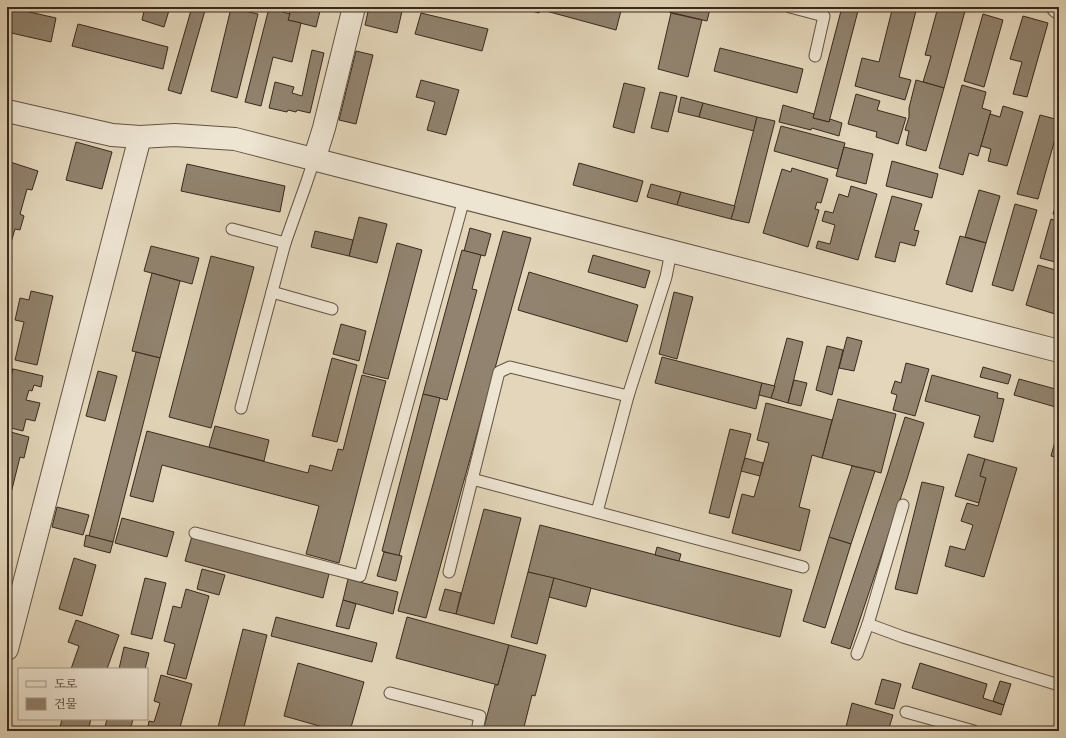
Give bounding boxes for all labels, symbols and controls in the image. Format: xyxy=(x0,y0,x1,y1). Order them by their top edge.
legend xyxy=(18,668,148,720)
text: 도로 xyxy=(54,676,78,692)
text: 건물 xyxy=(54,696,78,712)

